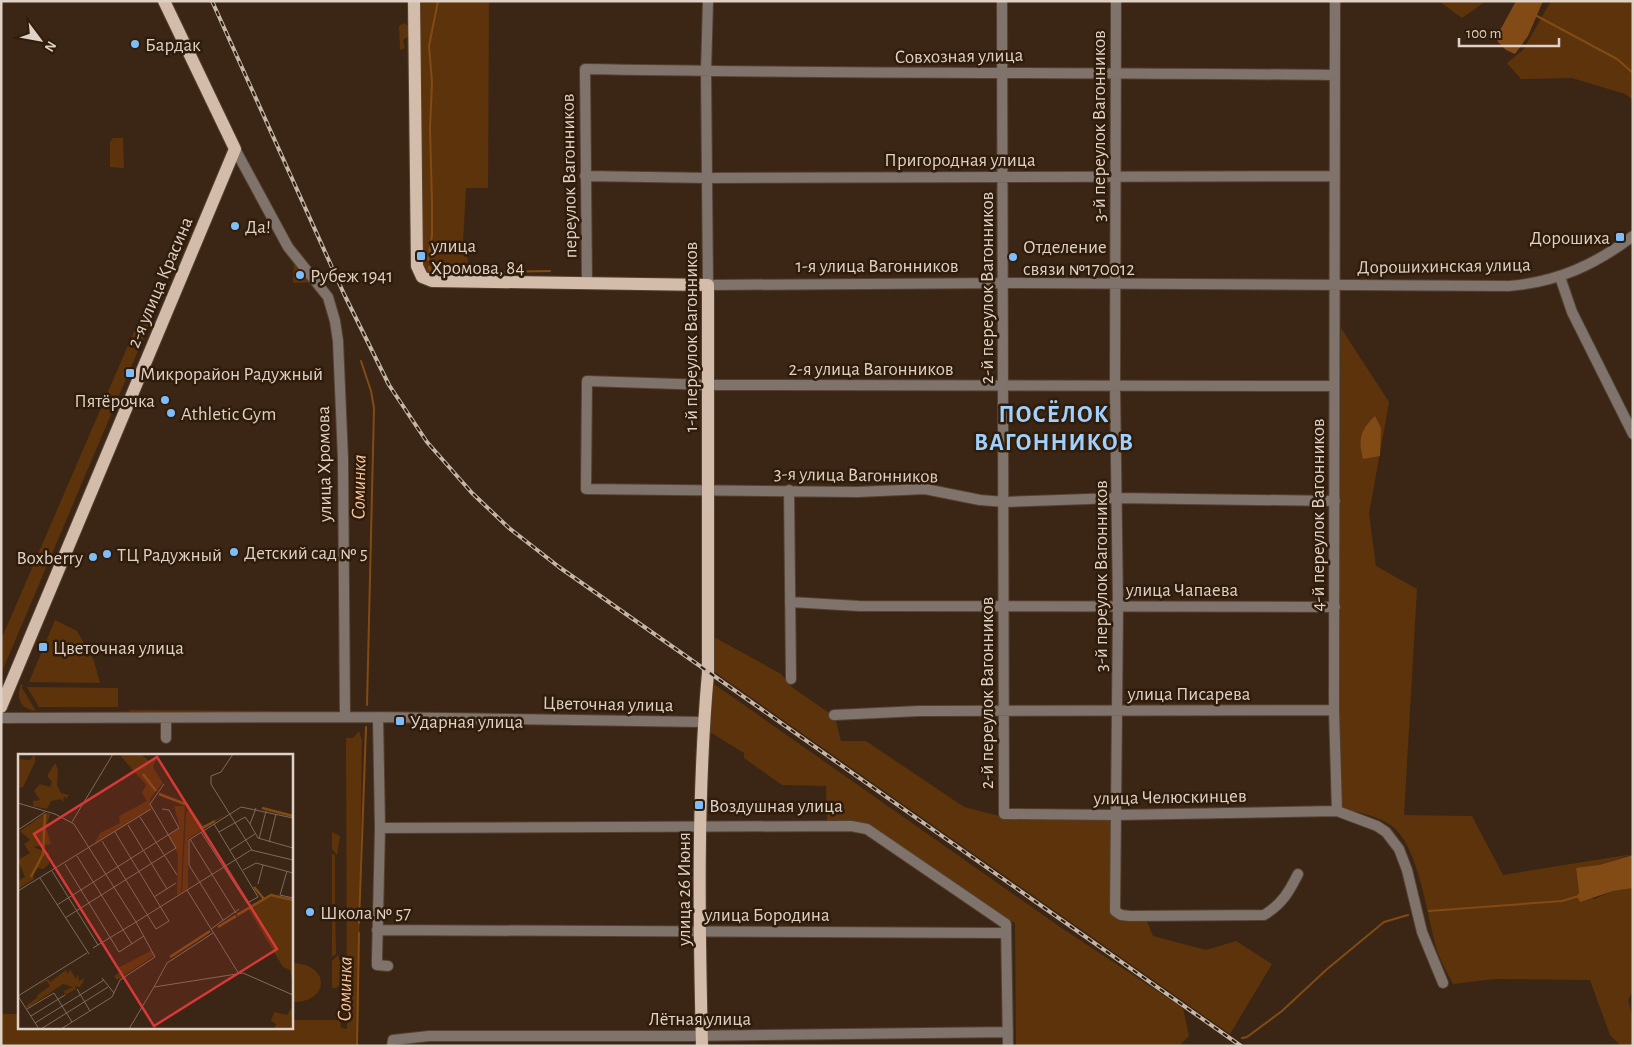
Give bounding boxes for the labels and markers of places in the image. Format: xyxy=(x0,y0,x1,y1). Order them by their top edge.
place label: Бардак xyxy=(145,36,201,55)
marker: Бардак xyxy=(129,38,141,50)
place label: Да! xyxy=(245,218,271,237)
marker: Да! xyxy=(229,220,241,232)
place label: Дорошиха xyxy=(1530,229,1610,248)
marker: Дорошиха xyxy=(1614,231,1626,243)
place label: улица Хромова, 84 xyxy=(430,237,525,278)
place label: Отделение связи №170012 xyxy=(1023,238,1135,279)
marker: улица Хромова, 84 xyxy=(415,250,427,262)
marker: Отделение связи №170012 xyxy=(1007,251,1019,263)
place label: Рубеж 1941 xyxy=(310,267,393,286)
marker: Рубеж 1941 xyxy=(294,269,306,281)
place label: Микрорайон Радужный xyxy=(140,365,323,384)
marker: Микрорайон Радужный xyxy=(124,367,136,379)
place label: Пятёрочка xyxy=(74,392,155,411)
marker: Пятёрочка xyxy=(159,394,171,406)
place label: Athletic Gym xyxy=(181,405,276,424)
marker: Athletic Gym xyxy=(165,407,177,419)
place label: Детский сад № 5 xyxy=(244,544,368,563)
place label: ТЦ Радужный xyxy=(117,546,222,565)
marker: Детский сад № 5 xyxy=(228,546,240,558)
marker: ТЦ Радужный xyxy=(101,548,113,560)
place label: Boxberry xyxy=(17,549,83,568)
marker: Boxberry xyxy=(87,551,99,563)
place label: Цветочная улица xyxy=(53,639,184,658)
marker: Цветочная улица xyxy=(37,641,49,653)
place label: Ударная улица xyxy=(410,713,524,732)
marker: Ударная улица xyxy=(394,715,406,727)
place label: Воздушная улица xyxy=(709,797,843,816)
marker: Воздушная улица xyxy=(693,799,705,811)
place label: Школа № 57 xyxy=(320,904,411,923)
marker: Школа № 57 xyxy=(304,906,316,918)

